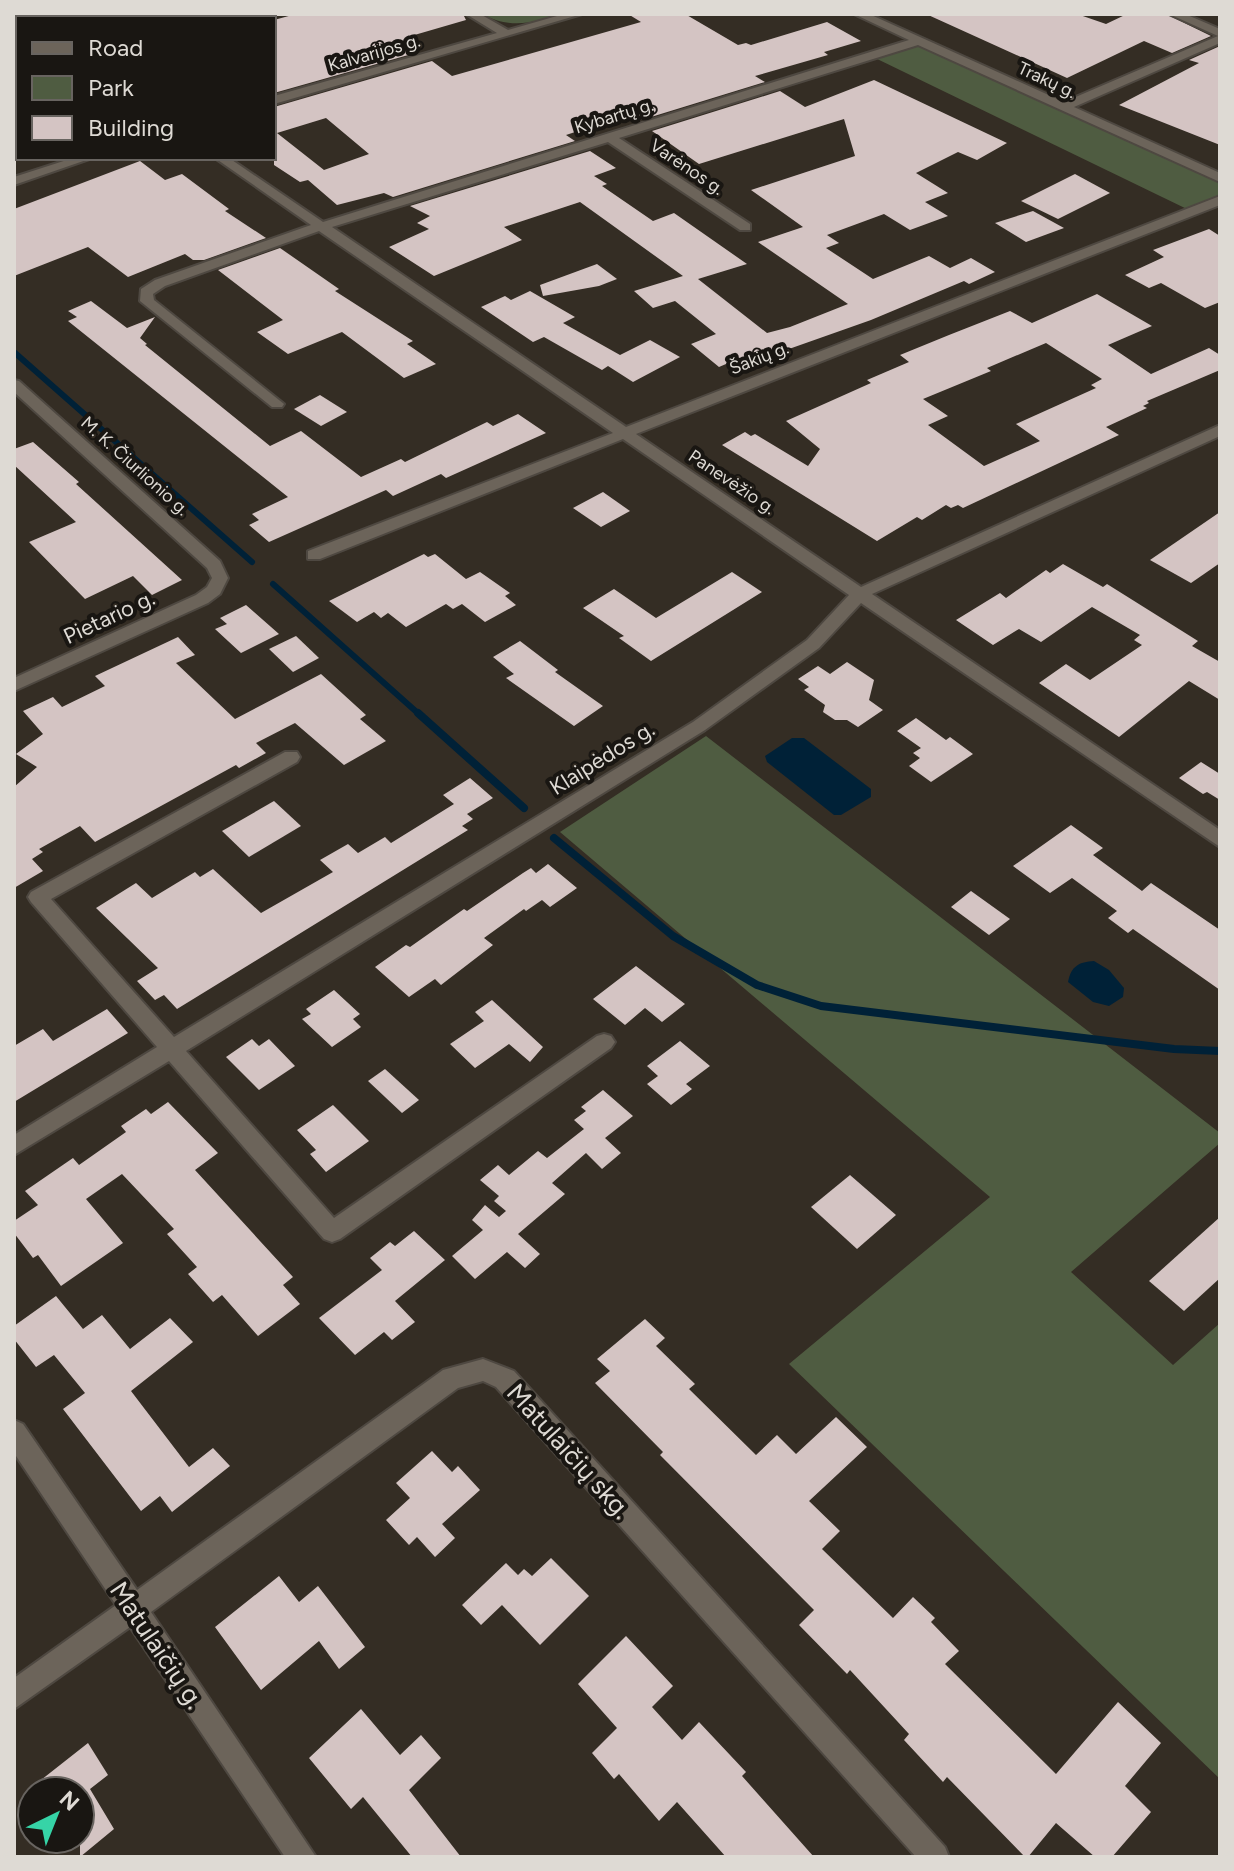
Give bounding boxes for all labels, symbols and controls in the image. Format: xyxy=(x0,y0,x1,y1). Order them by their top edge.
legend xyxy=(16,16,276,160)
street label: Kalvarijos g. xyxy=(325,29,423,77)
text: Road xyxy=(88,33,143,62)
street label: Trakų g. xyxy=(1014,57,1080,103)
text: Park xyxy=(88,73,134,102)
street label: Kybartų g. xyxy=(572,94,656,138)
text: Building xyxy=(88,113,174,142)
street label: Varėnos g. xyxy=(646,134,728,200)
street label: Šakių g. xyxy=(726,337,792,379)
street label: M. K. Čiurlionio g. xyxy=(76,412,194,520)
street label: Panevėžio g. xyxy=(684,445,780,519)
street label: Pietario g. xyxy=(59,584,159,650)
street label: Klaipėdos g. xyxy=(545,715,659,801)
street label: Matulaičių skg. xyxy=(500,1377,638,1525)
street label: Matulaičių g. xyxy=(103,1575,211,1715)
north arrow xyxy=(16,1775,96,1855)
text: N xyxy=(54,1785,85,1816)

